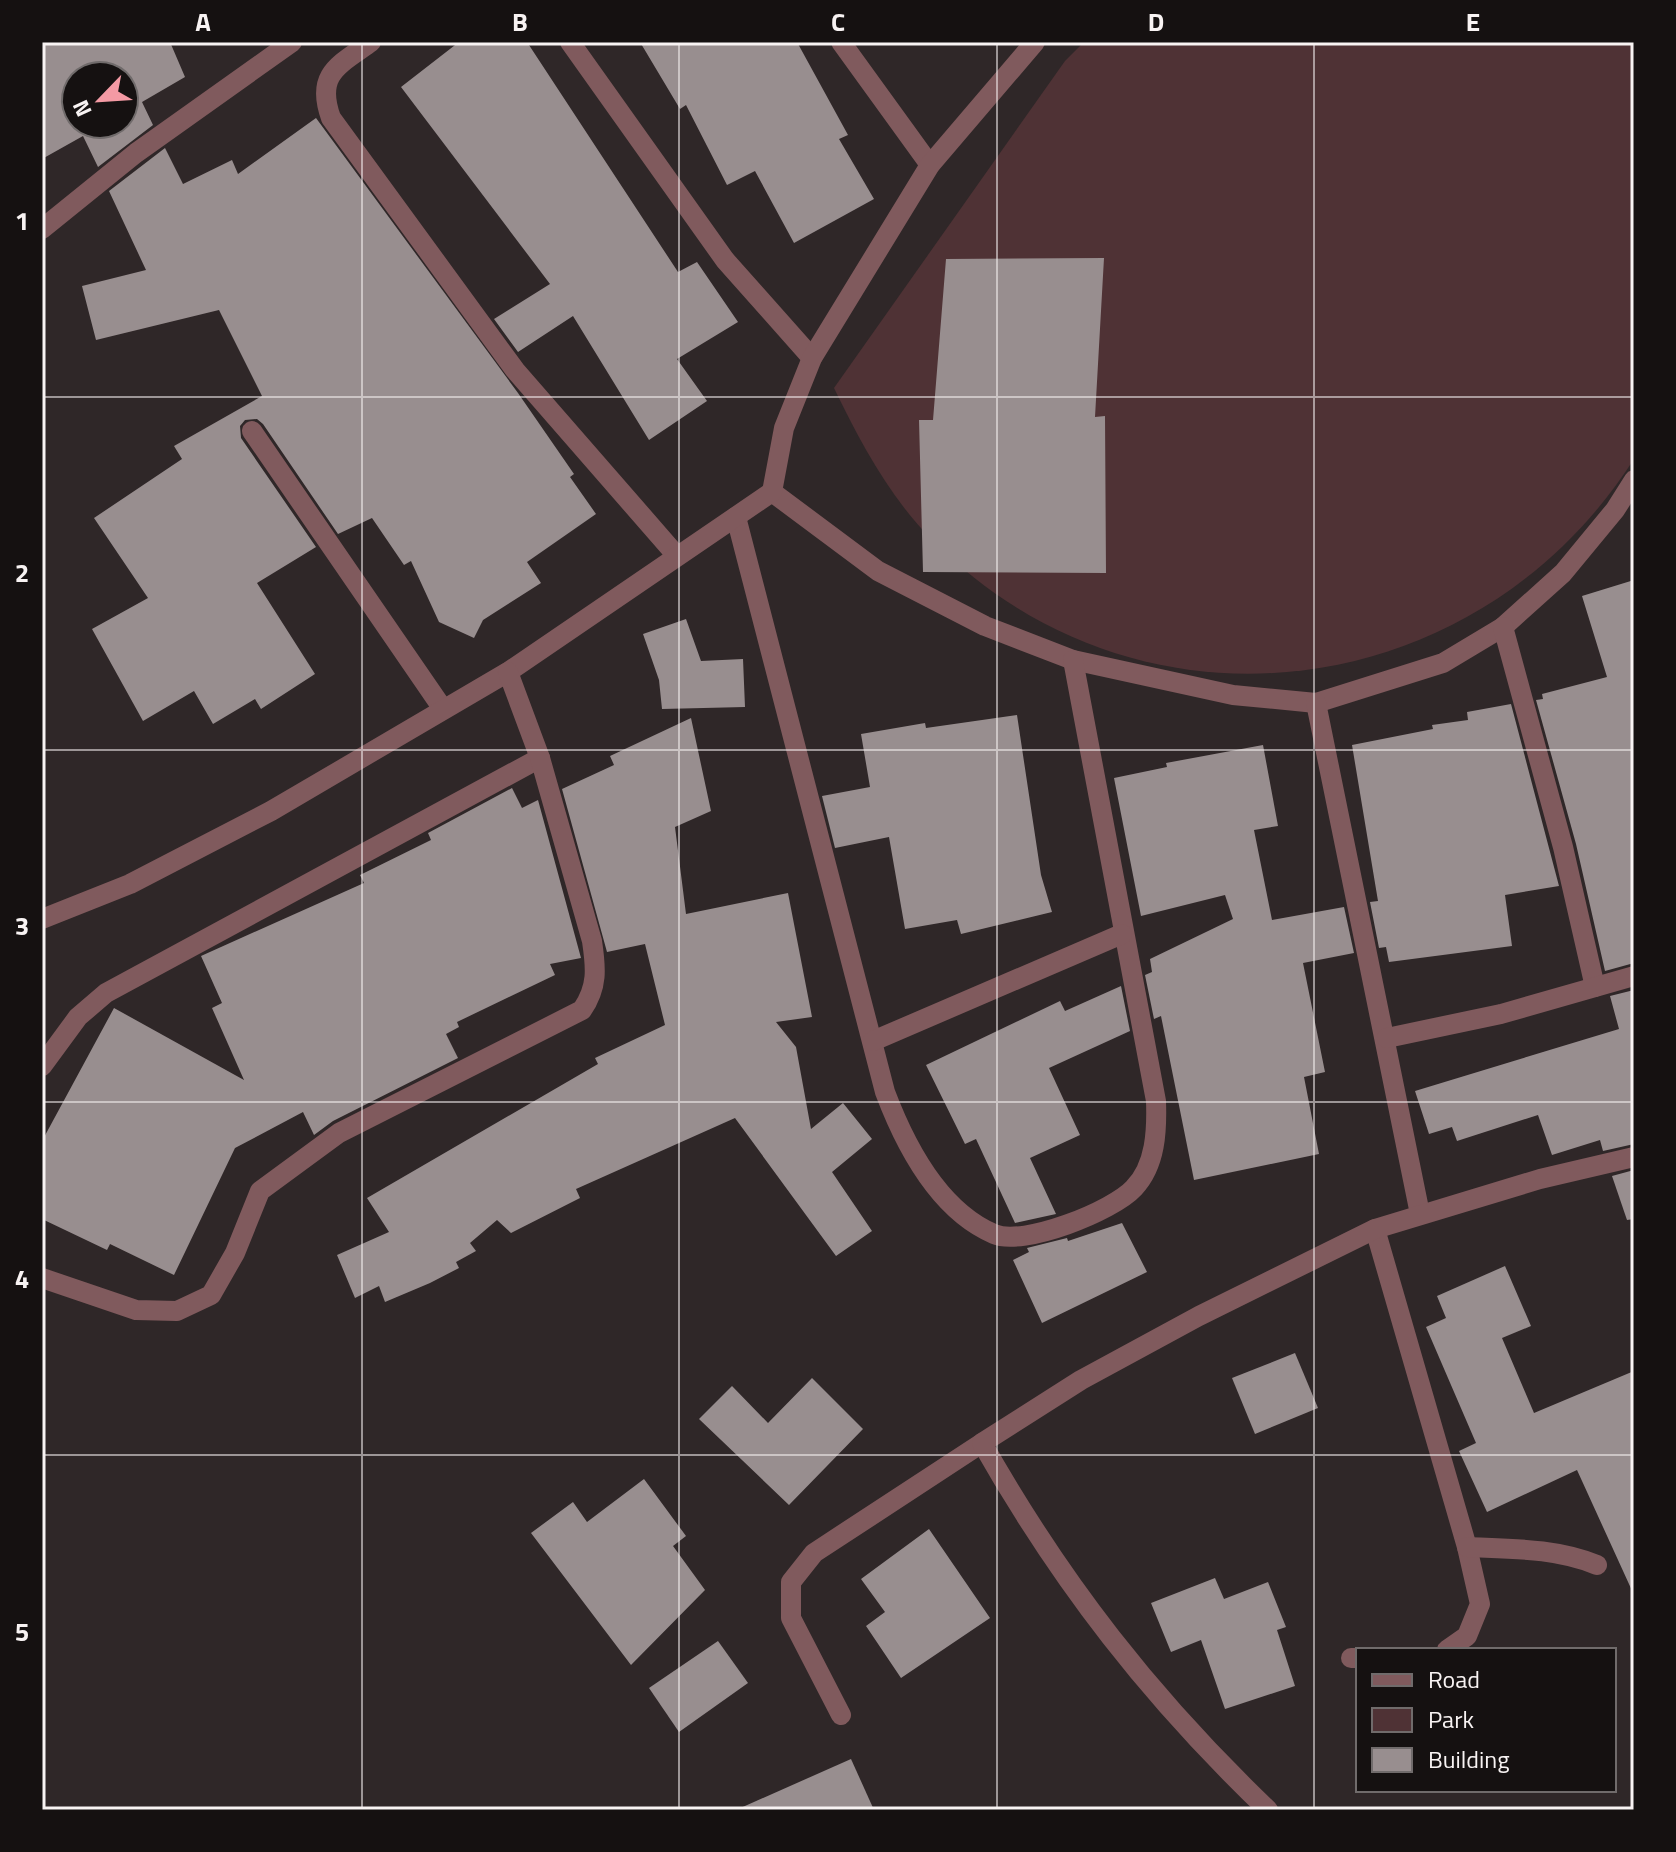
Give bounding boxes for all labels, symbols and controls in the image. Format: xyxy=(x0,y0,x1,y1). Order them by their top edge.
text: A xyxy=(195,2,211,41)
text: B xyxy=(512,2,528,41)
text: C xyxy=(831,2,845,41)
text: D xyxy=(1148,2,1164,41)
text: E xyxy=(1466,2,1480,41)
north arrow xyxy=(60,60,140,140)
text: N xyxy=(63,94,101,123)
text: 1 xyxy=(15,201,29,240)
text: 2 xyxy=(15,553,29,592)
text: 3 xyxy=(15,906,29,945)
text: 4 xyxy=(15,1259,29,1298)
text: 5 xyxy=(15,1612,29,1651)
legend xyxy=(1356,1648,1616,1792)
text: Road xyxy=(1428,1661,1480,1697)
text: Park xyxy=(1428,1701,1474,1737)
text: Building xyxy=(1428,1741,1510,1777)

